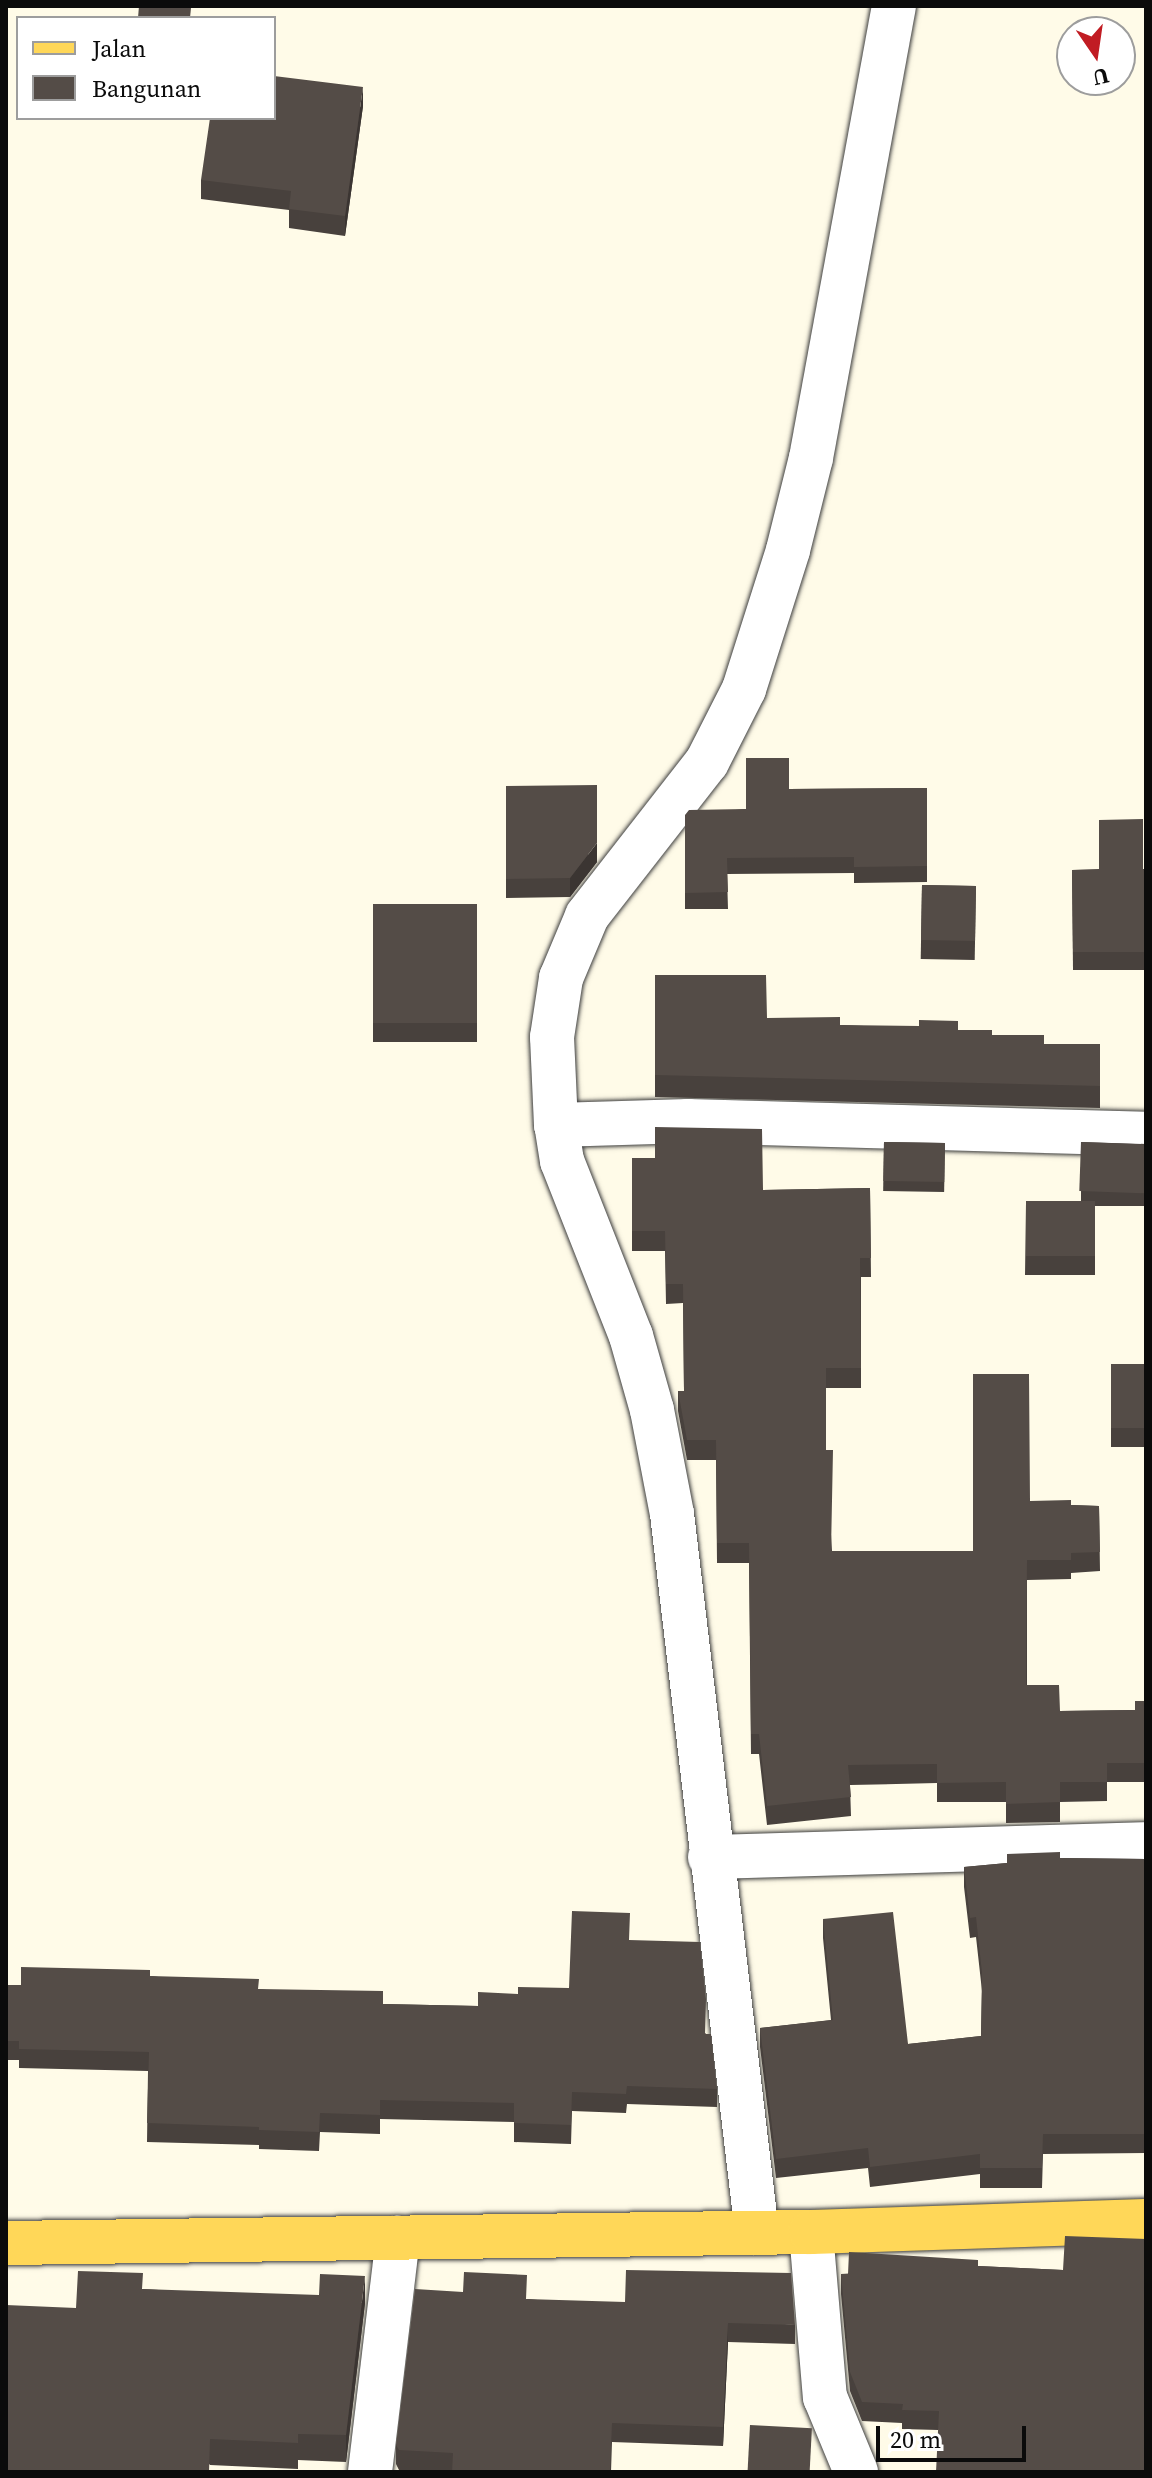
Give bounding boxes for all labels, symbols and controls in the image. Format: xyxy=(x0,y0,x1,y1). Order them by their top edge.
legend xyxy=(16,16,276,120)
north arrow xyxy=(1056,16,1136,96)
text: Jalan xyxy=(92,32,146,65)
text: U xyxy=(1090,61,1112,94)
text: Bangunan xyxy=(92,72,201,105)
scale bar xyxy=(880,2410,1030,2460)
text: 20 m xyxy=(890,2423,941,2456)

